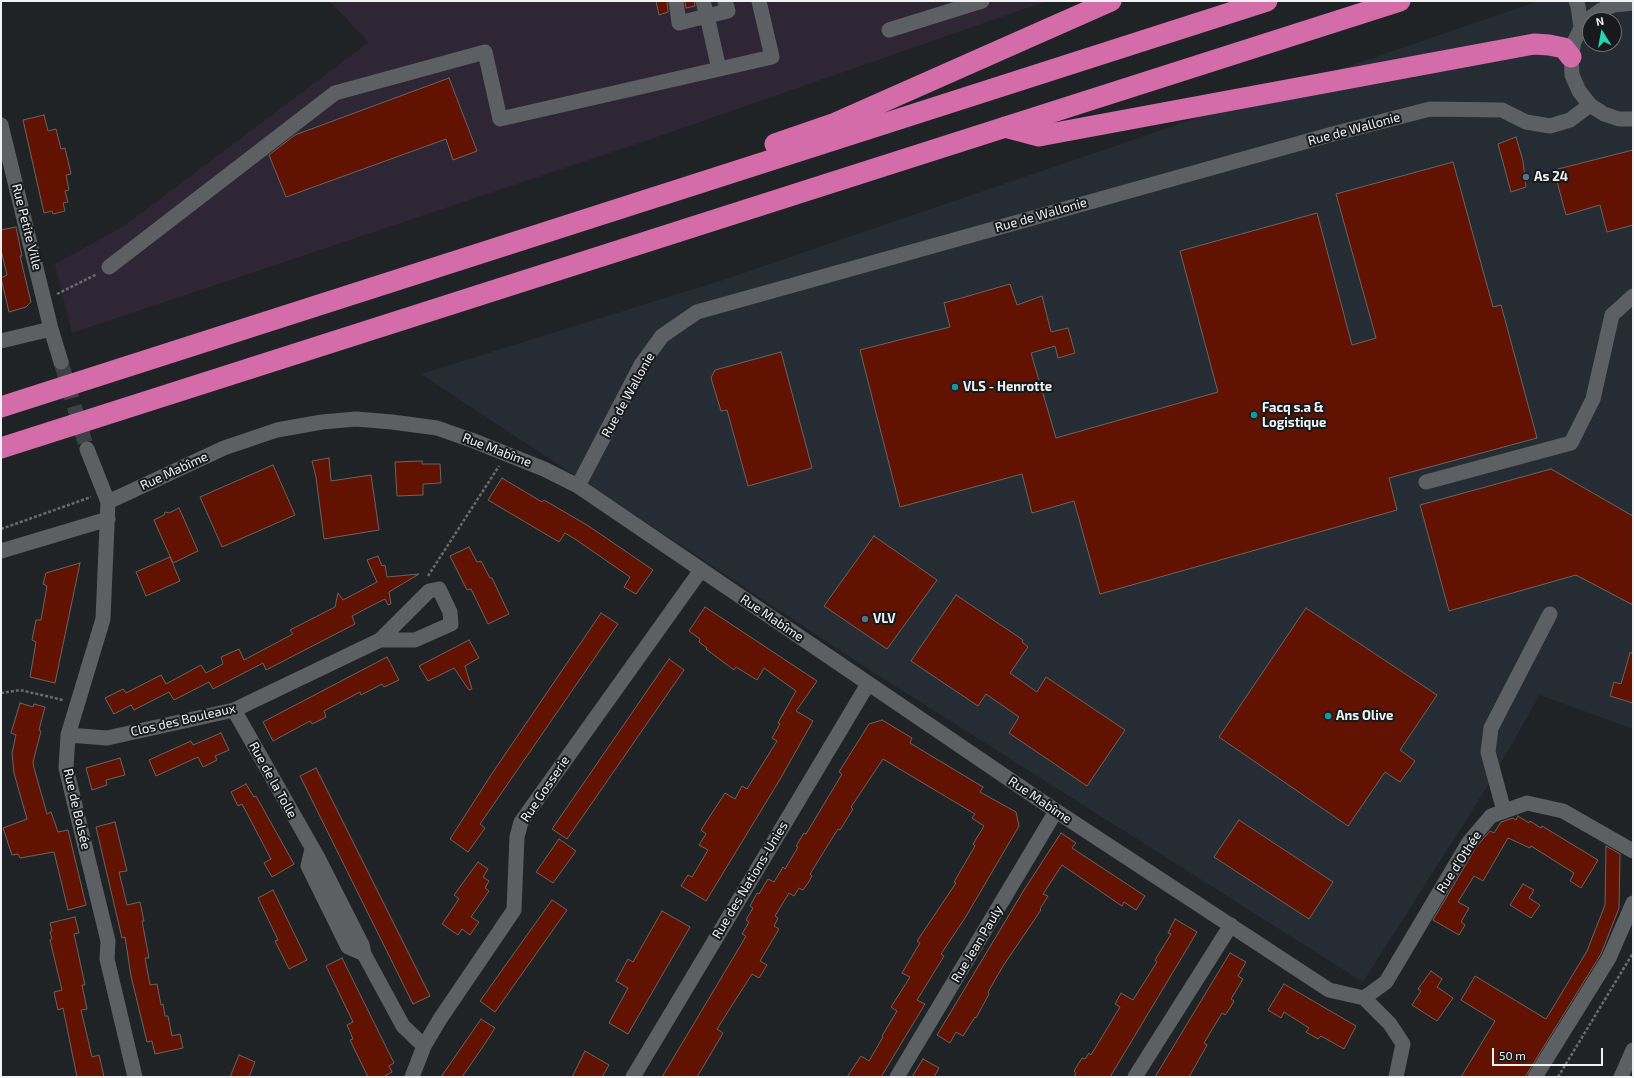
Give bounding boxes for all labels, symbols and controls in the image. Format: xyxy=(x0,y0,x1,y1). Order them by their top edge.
north arrow xyxy=(1582,12,1622,52)
text: N xyxy=(1595,14,1605,28)
street label: Rue de Wallonie xyxy=(1306,109,1402,149)
place label: As 24 xyxy=(1534,169,1568,185)
marker: As 24 xyxy=(1521,172,1531,182)
street label: Rue Petite Ville xyxy=(9,182,45,272)
street label: Rue de Wallonie xyxy=(993,194,1089,236)
street label: Rue de Wallonie xyxy=(598,350,658,440)
place label: VLS - Henrotte xyxy=(963,379,1052,395)
marker: VLS - Henrotte xyxy=(950,382,960,392)
place label: Facq s.a & Logistique xyxy=(1262,400,1326,431)
marker: Facq s.a & Logistique xyxy=(1249,410,1259,420)
street label: Rue Mabîme xyxy=(460,430,534,470)
street label: Rue Mabîme xyxy=(138,449,210,493)
street label: Rue Mabîme xyxy=(737,591,807,645)
place label: VLV xyxy=(873,611,896,627)
marker: VLV xyxy=(860,614,870,624)
street label: Clos des Bouleaux xyxy=(129,700,237,740)
place label: Ans Olive xyxy=(1336,708,1393,724)
marker: Ans Olive xyxy=(1323,711,1333,721)
street label: Rue de la Tolle xyxy=(246,739,300,821)
street label: Rue Gosserie xyxy=(517,753,573,825)
street label: Rue de Bolsée xyxy=(60,767,94,851)
street label: Rue Mabîme xyxy=(1005,773,1075,827)
street label: Rue des Nations-Unies xyxy=(709,818,791,942)
street label: Rue d'Othée xyxy=(1433,828,1485,896)
street label: Rue Jean Pauly xyxy=(948,903,1006,985)
scale bar xyxy=(1494,1040,1605,1066)
text: 50 m xyxy=(1499,1048,1526,1062)

